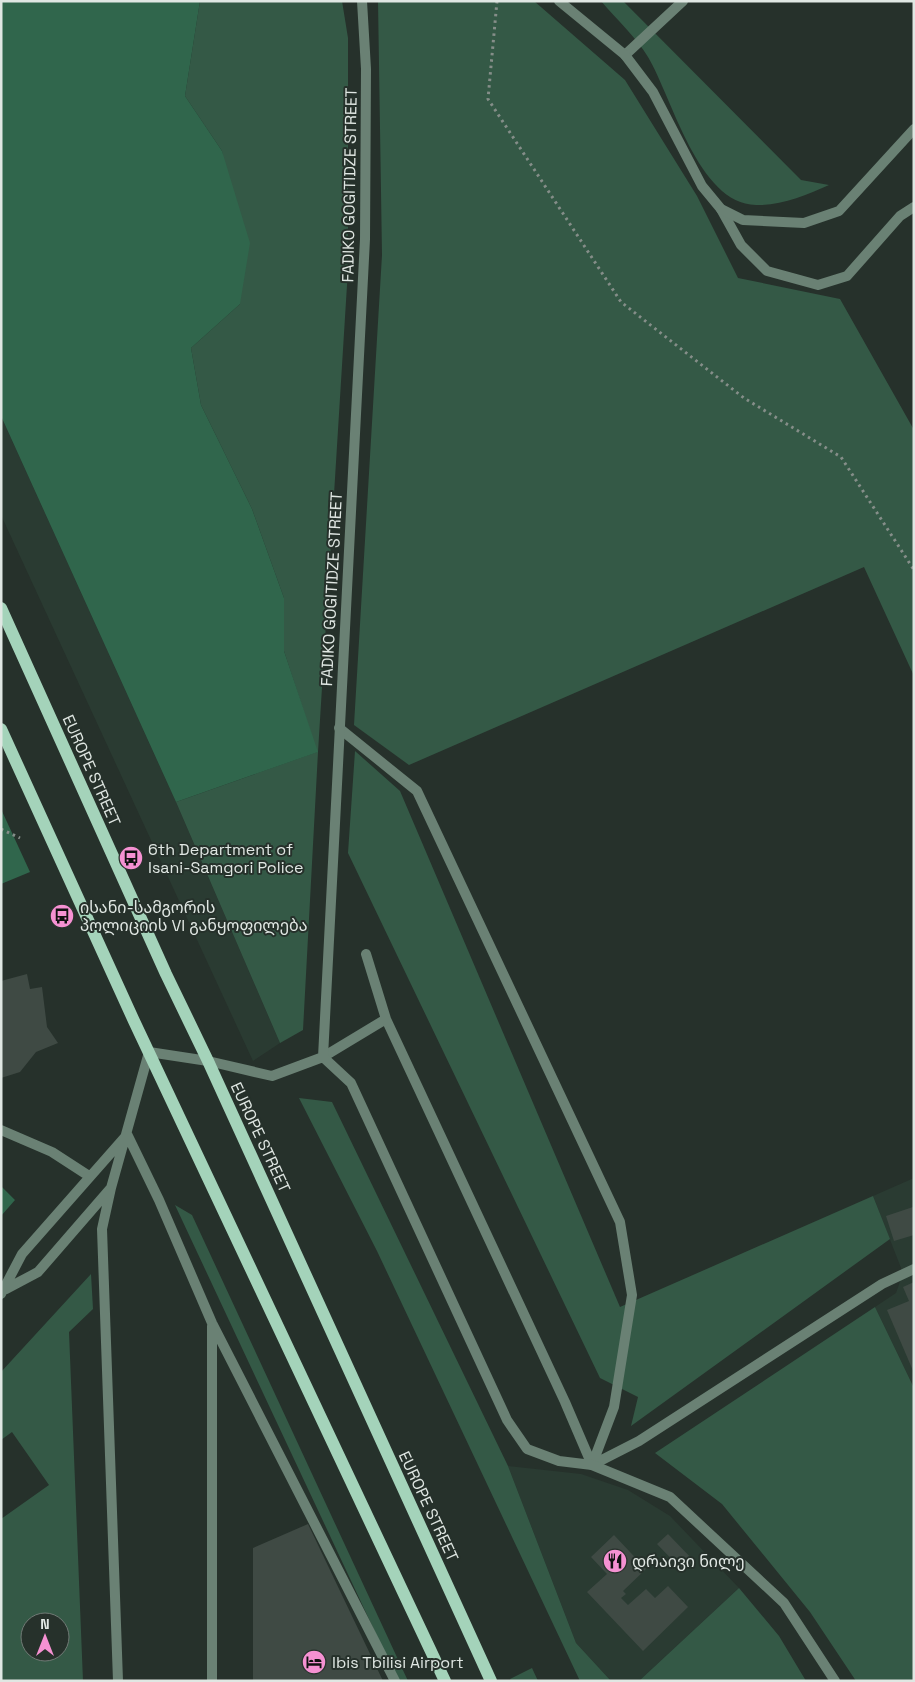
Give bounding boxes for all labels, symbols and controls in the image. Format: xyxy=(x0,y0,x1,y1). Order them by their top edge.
street label: FADIKO GOGITIDZE STREET xyxy=(337,88,362,282)
street label: FADIKO GOGITIDZE STREET xyxy=(316,491,347,687)
street label: EUROPE STREET xyxy=(58,711,125,829)
place label: 6th Department of Isani-Samgori Police xyxy=(148,839,304,878)
bus stop icon: 6th Department of Isani-Samgori Police xyxy=(118,845,144,871)
place label: ისანი-სამგორის პოლიციის VI განყოფილება xyxy=(80,897,308,936)
bus stop icon: ისანი-სამგორის პოლიციის VI განყოფილება xyxy=(49,903,75,929)
street label: EUROPE STREET xyxy=(226,1079,295,1196)
street label: EUROPE STREET xyxy=(394,1448,463,1565)
restaurant icon: დრაივი ნილე xyxy=(602,1548,628,1574)
place label: დრაივი ნილე xyxy=(632,1551,745,1572)
north arrow xyxy=(20,1612,70,1662)
text: N xyxy=(40,1615,50,1633)
hotel icon: Ibis Tbilisi Airport xyxy=(301,1649,327,1675)
place label: Ibis Tbilisi Airport xyxy=(332,1652,464,1673)

